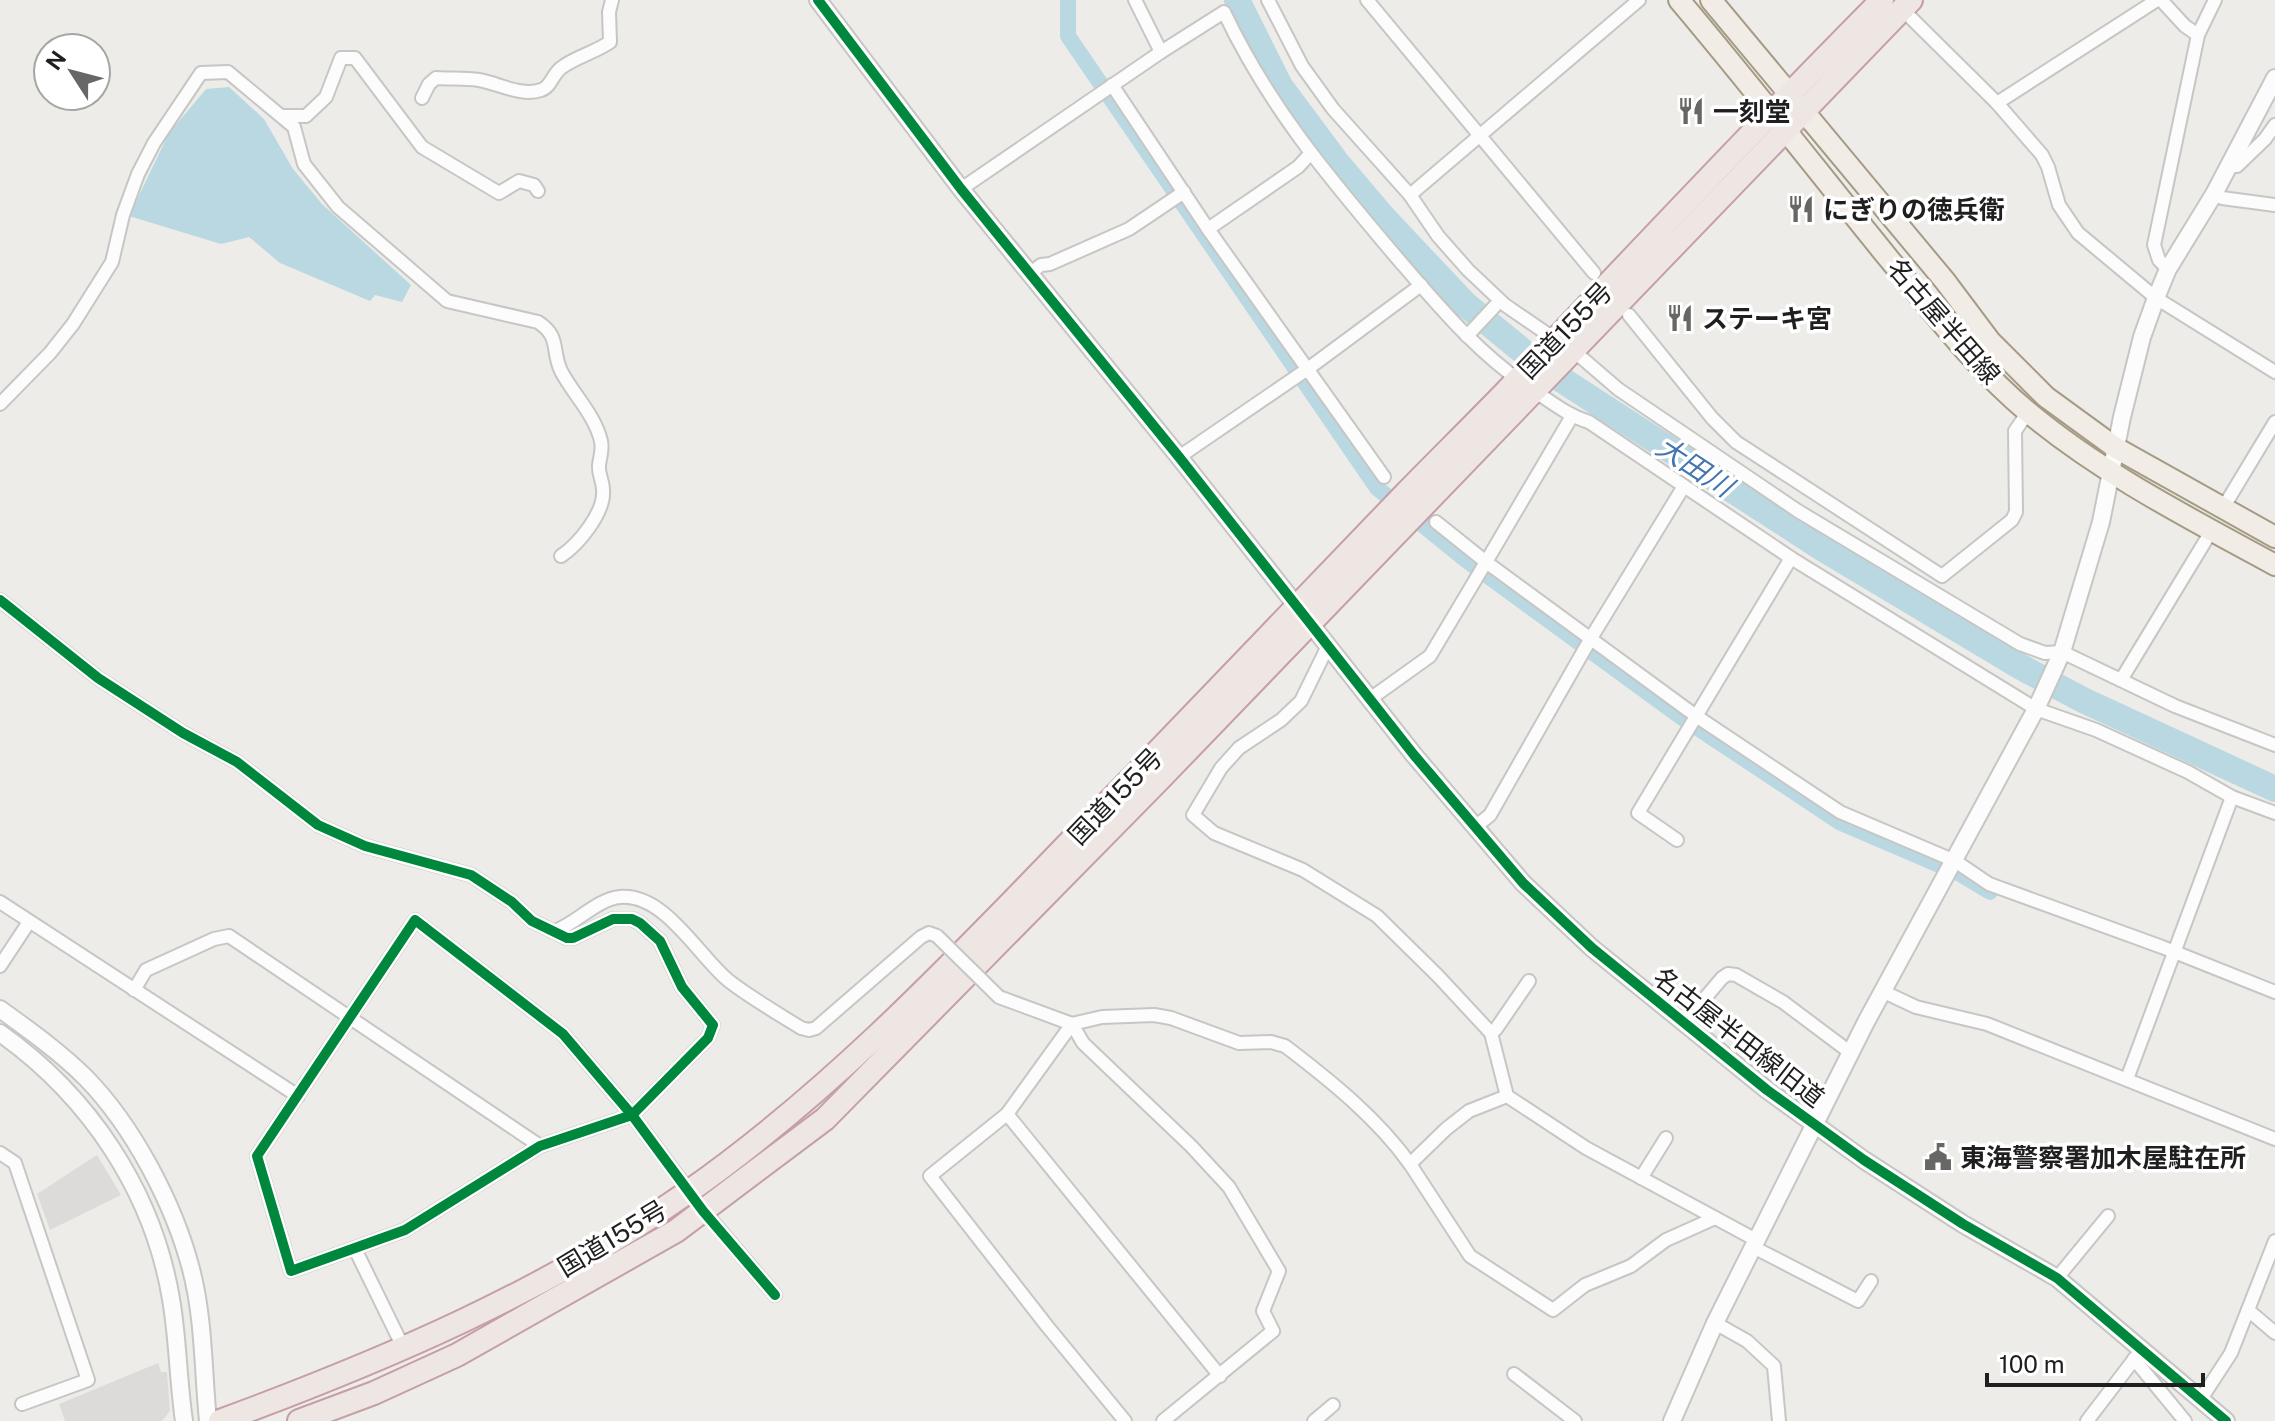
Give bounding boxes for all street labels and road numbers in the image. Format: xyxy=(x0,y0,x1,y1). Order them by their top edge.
street label: 名古屋半田線 xyxy=(1881,252,2007,390)
street label: 国道155号 xyxy=(1512,275,1618,385)
street label: 国道155号 xyxy=(1062,741,1168,851)
street label: 名古屋半田線旧道 xyxy=(1647,961,1831,1113)
street label: 国道155号 xyxy=(552,1193,672,1283)

